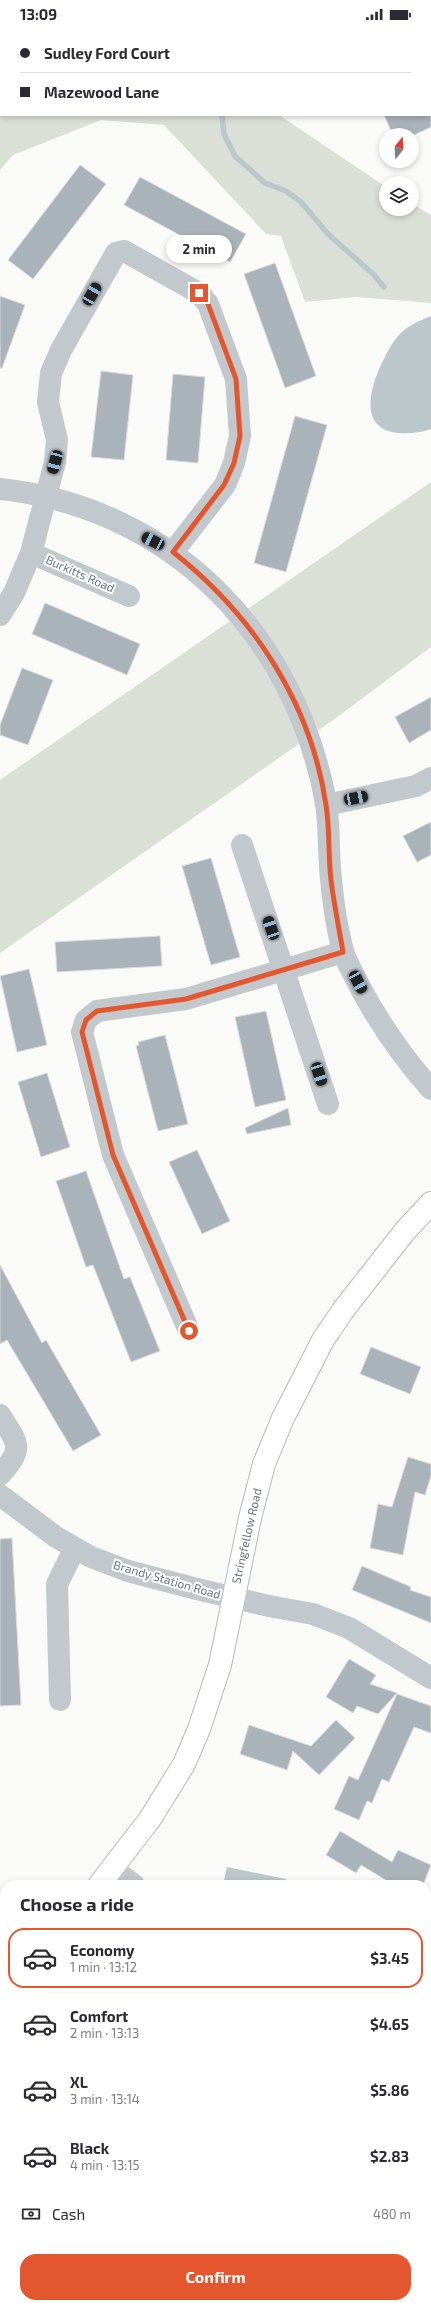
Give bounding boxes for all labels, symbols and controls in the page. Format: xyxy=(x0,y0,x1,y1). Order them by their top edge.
text: 13:09 xyxy=(20,5,57,23)
text: Sudley Ford Court xyxy=(44,44,170,62)
text: Mazewood Lane xyxy=(44,83,159,101)
north arrow xyxy=(379,128,419,168)
map controls xyxy=(379,128,419,216)
button: layers xyxy=(379,176,419,216)
callout: 2 min xyxy=(166,235,232,263)
text: 2 min xyxy=(182,241,216,257)
car xyxy=(81,281,103,307)
route end xyxy=(190,284,208,302)
car xyxy=(46,449,64,475)
car xyxy=(140,530,166,552)
street label: Burkitts Road xyxy=(44,552,117,594)
car xyxy=(343,790,369,806)
car xyxy=(261,915,281,941)
car xyxy=(347,969,369,995)
car xyxy=(310,1061,328,1087)
route start xyxy=(180,1322,198,1340)
street label: Stringfellow Road xyxy=(228,1487,264,1585)
street label: Brandy Station Road xyxy=(112,1557,223,1601)
text: Choose a ride xyxy=(20,1893,134,1915)
icon: car xyxy=(22,1940,58,1976)
text: Economy xyxy=(70,1941,135,1959)
text: $3.45 xyxy=(370,1949,409,1967)
text: 1 min · 13:12 xyxy=(70,1959,137,1975)
icon: car xyxy=(22,2006,58,2042)
text: Comfort xyxy=(70,2007,128,2025)
text: $4.65 xyxy=(370,2015,409,2033)
text: 2 min · 13:13 xyxy=(70,2025,139,2041)
icon: car xyxy=(22,2072,58,2108)
text: XL xyxy=(70,2073,88,2091)
text: $5.86 xyxy=(370,2081,409,2099)
text: 3 min · 13:14 xyxy=(70,2091,140,2107)
icon: car xyxy=(22,2138,58,2174)
text: Black xyxy=(70,2139,109,2157)
text: $2.83 xyxy=(370,2147,409,2165)
text: 4 min · 13:15 xyxy=(70,2157,140,2173)
icon: cash xyxy=(20,2203,42,2225)
text: Cash xyxy=(52,2205,85,2223)
text: 480 m xyxy=(373,2206,411,2222)
button: Confirm xyxy=(20,2254,411,2300)

